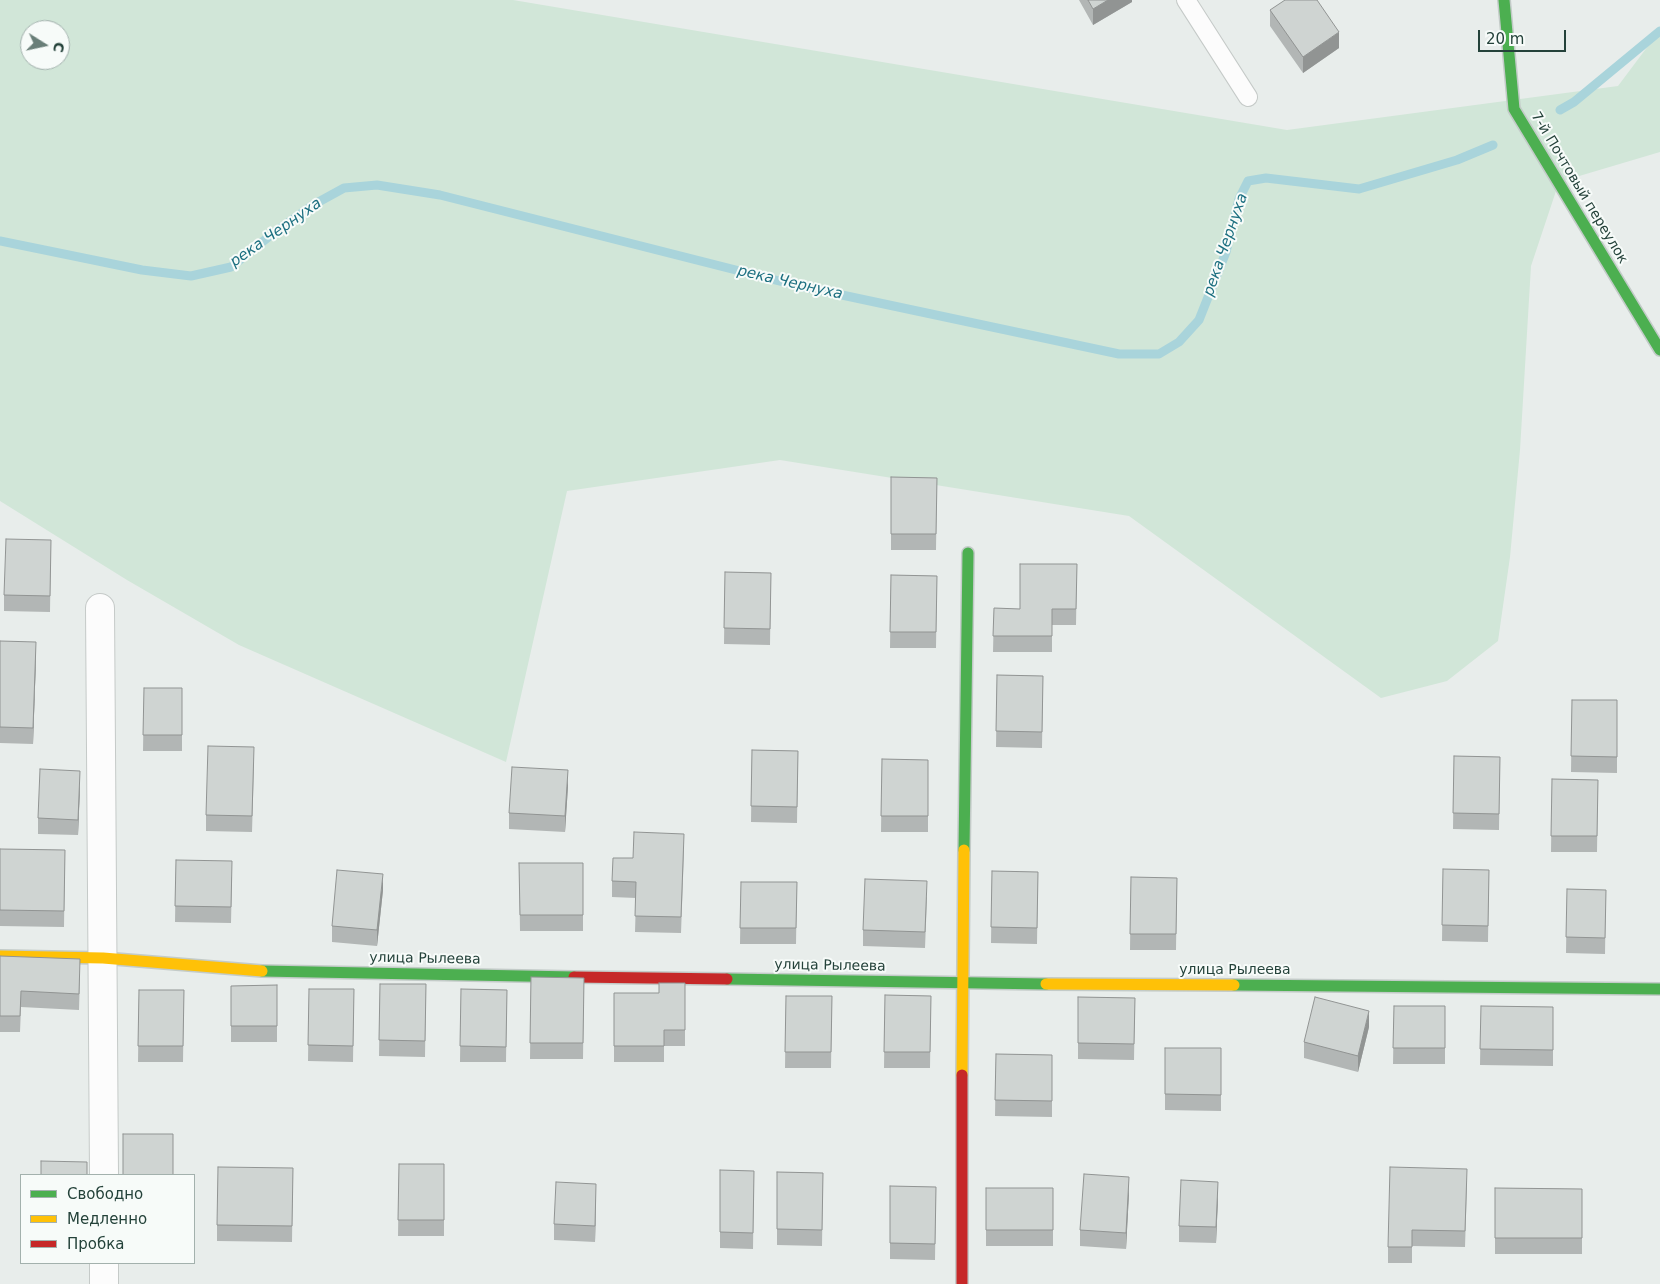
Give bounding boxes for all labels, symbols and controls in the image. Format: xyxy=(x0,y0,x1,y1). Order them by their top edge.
north arrow xyxy=(20,20,70,70)
scale bar xyxy=(1480,20,1568,52)
text: 20 m xyxy=(1486,30,1524,48)
text: С xyxy=(50,41,68,54)
street label: 7-й Почтовый переулок xyxy=(1527,109,1631,267)
water label: река Чернуха xyxy=(1200,191,1252,299)
water label: река Чернуха xyxy=(227,195,325,271)
water label: река Чернуха xyxy=(736,262,844,304)
street label: улица Рылеева xyxy=(369,950,481,968)
street label: улица Рылеева xyxy=(774,957,886,975)
street label: улица Рылеева xyxy=(1179,962,1291,978)
legend xyxy=(20,1174,195,1264)
text: Свободно xyxy=(67,1185,143,1203)
text: Медленно xyxy=(67,1210,147,1228)
text: Пробка xyxy=(67,1235,124,1253)

